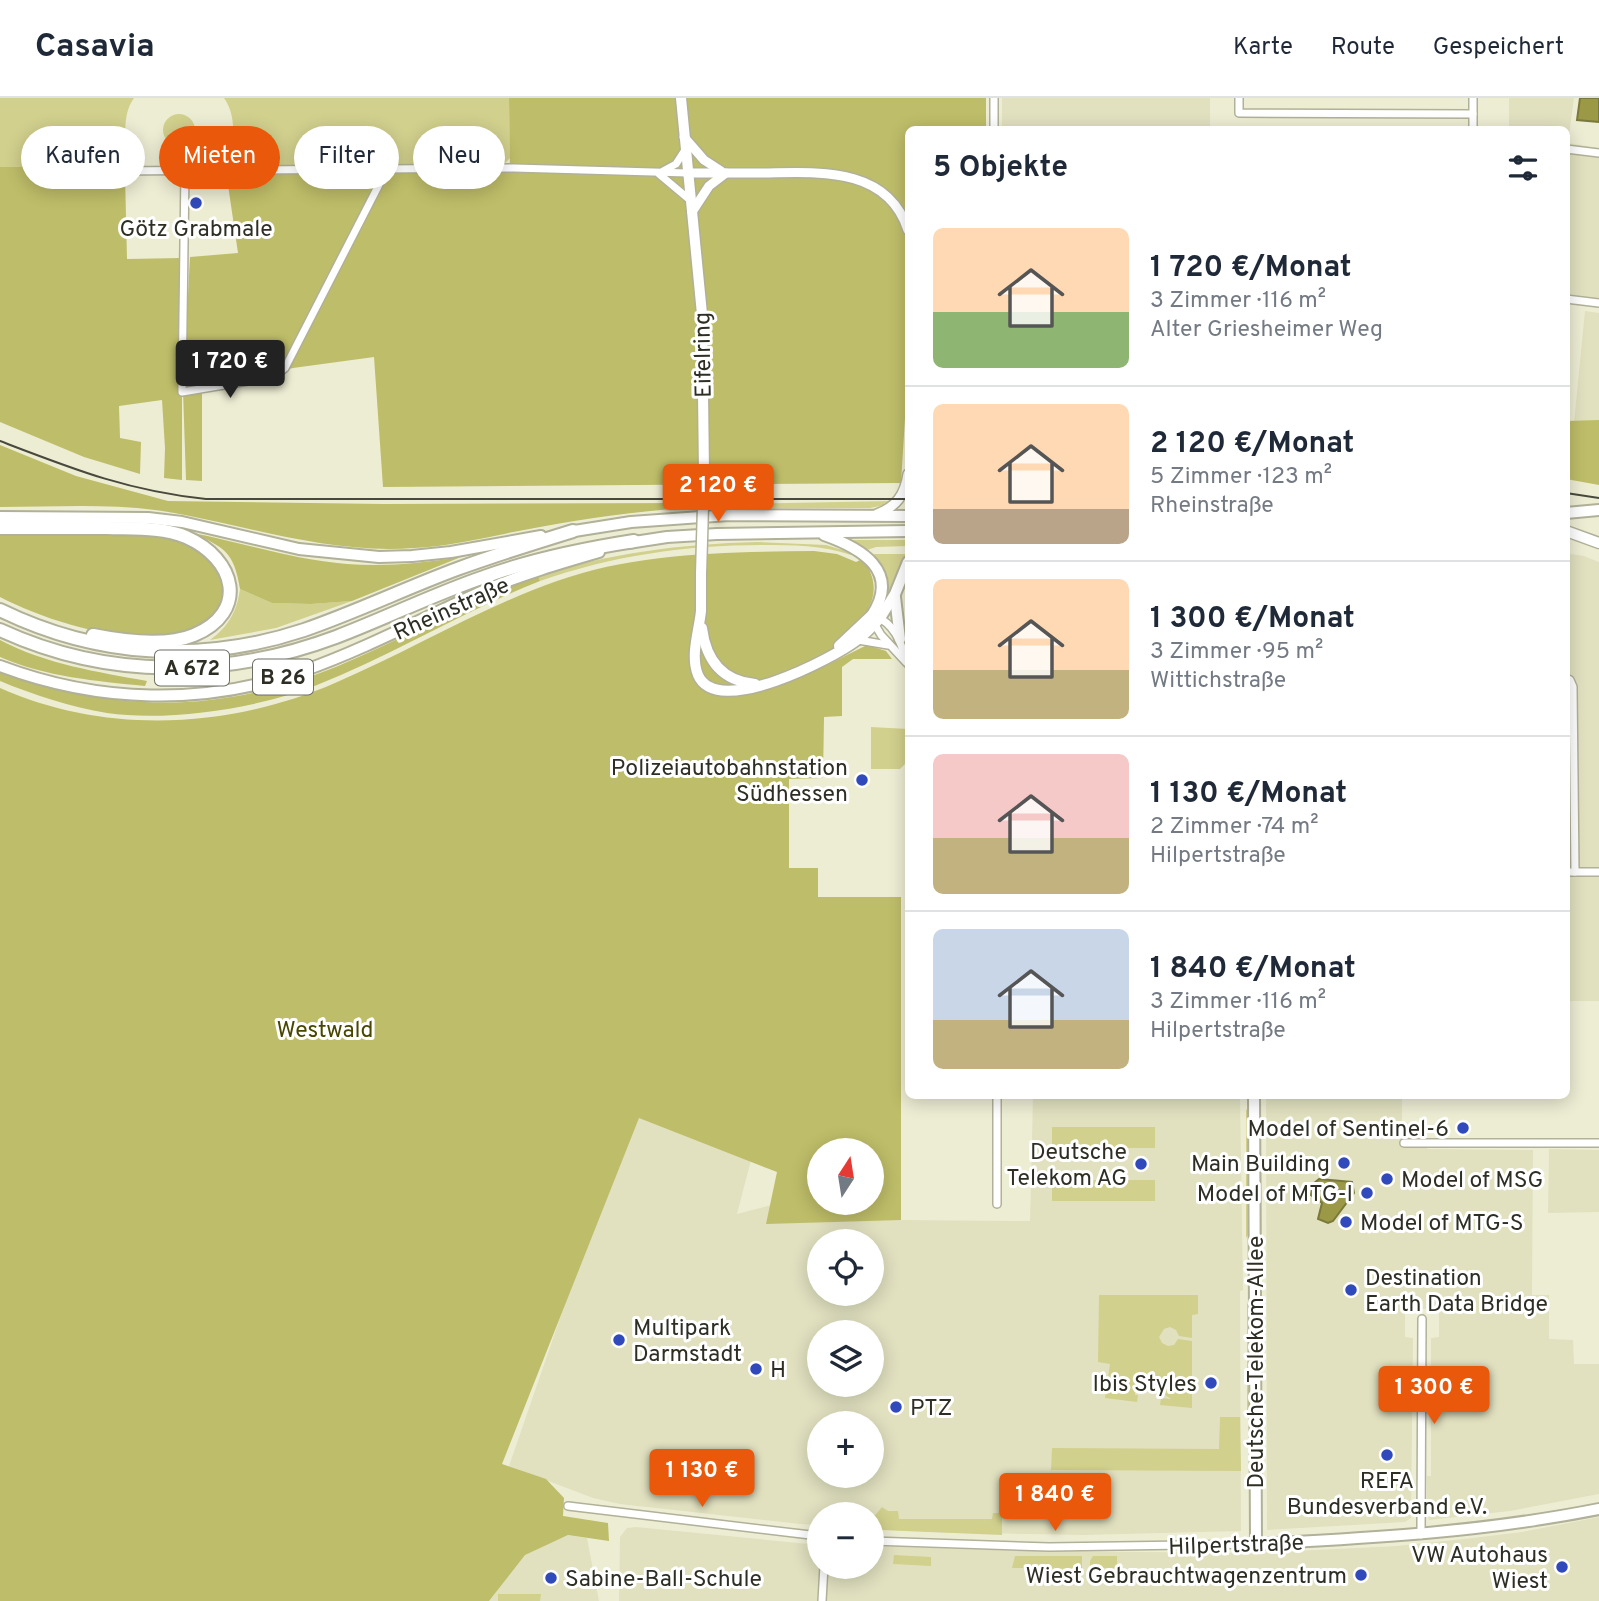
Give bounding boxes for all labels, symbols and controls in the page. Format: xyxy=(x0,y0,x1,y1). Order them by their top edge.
text: Casavia xyxy=(35,27,155,69)
text: Karte xyxy=(1233,33,1293,63)
text: Route xyxy=(1331,33,1395,63)
text: Gespeichert xyxy=(1433,33,1564,63)
chip: Kaufen xyxy=(21,126,145,189)
chip: Mieten xyxy=(159,126,280,189)
chip: Filter xyxy=(294,126,399,189)
chip: Neu xyxy=(413,126,505,189)
icon: filters xyxy=(1504,149,1542,187)
text: 5 Objekte xyxy=(933,150,1068,187)
marker: Götz Grabmale xyxy=(188,195,204,211)
place label: Götz Grabmale xyxy=(119,216,273,245)
text: 1 720 €/Monat xyxy=(1150,250,1352,287)
icon: home xyxy=(989,256,1073,340)
text: 3 Zimmer · 116 m² xyxy=(1150,287,1326,316)
street label: Eifelring xyxy=(689,312,720,398)
text: Alter Griesheimer Weg xyxy=(1150,316,1383,345)
pin: 1 720 € xyxy=(165,341,295,400)
text: 1 720 € xyxy=(192,348,268,377)
text: 2 120 €/Monat xyxy=(1150,426,1354,463)
icon: home xyxy=(989,432,1073,516)
text: 5 Zimmer · 123 m² xyxy=(1150,463,1332,492)
pin: 2 120 € xyxy=(653,464,783,524)
text: 2 120 € xyxy=(679,472,757,501)
text: Rheinstraße xyxy=(1150,492,1274,521)
street label: Rheinstraße xyxy=(390,572,514,649)
text: 1 300 €/Monat xyxy=(1150,601,1355,638)
icon: home xyxy=(989,607,1073,691)
text: 3 Zimmer · 95 m² xyxy=(1150,638,1323,667)
road number: A 672 xyxy=(155,650,229,686)
road number: B 26 xyxy=(253,660,313,694)
text: Wittichstraße xyxy=(1150,667,1286,696)
place label: Polizeiautobahnstation Südhessen xyxy=(611,755,848,810)
marker: Polizeiautobahnstation Südhessen xyxy=(854,772,870,788)
text: 1 130 €/Monat xyxy=(1150,776,1347,813)
icon: home xyxy=(989,782,1073,866)
text: 2 Zimmer · 74 m² xyxy=(1150,813,1319,842)
text: Hilpertstraße xyxy=(1150,842,1286,871)
text: 1 840 €/Monat xyxy=(1150,951,1356,988)
icon: home xyxy=(989,957,1073,1041)
text: 3 Zimmer · 116 m² xyxy=(1150,988,1326,1017)
park label: Westwald xyxy=(276,1017,374,1046)
text: Hilpertstraße xyxy=(1150,1017,1286,1046)
place label: Model of Sentinel-6 xyxy=(1248,1116,1449,1145)
marker: Model of Sentinel-6 xyxy=(1455,1120,1471,1136)
north arrow xyxy=(807,1138,884,1214)
map controls xyxy=(807,1138,884,1579)
place label: Deutsche Telekom AG xyxy=(1006,1139,1127,1194)
place label: Main Building xyxy=(1191,1151,1330,1180)
marker: Main Building xyxy=(1336,1155,1352,1171)
marker: Deutsche Telekom AG xyxy=(1133,1156,1149,1172)
place label: Model of MSG xyxy=(1401,1167,1543,1196)
marker: Model of MSG xyxy=(1379,1171,1395,1187)
place label: Model of MTG-I xyxy=(1197,1181,1353,1210)
marker: Model of MTG-I xyxy=(1359,1185,1375,1201)
place label: Model of MTG-S xyxy=(1360,1210,1524,1239)
marker: Model of MTG-S xyxy=(1338,1214,1354,1230)
button: locate xyxy=(807,1229,884,1306)
street label: Deutsche-Telekom-Allee xyxy=(1243,1236,1272,1488)
place label: Destination Earth Data Bridge xyxy=(1365,1265,1548,1320)
marker: Destination Earth Data Bridge xyxy=(1343,1282,1359,1298)
place label: Multipark Darmstadt xyxy=(633,1315,742,1370)
button: layers xyxy=(807,1320,884,1397)
marker: Multipark Darmstadt xyxy=(611,1332,627,1348)
place label: H xyxy=(770,1357,786,1386)
marker: H xyxy=(748,1361,764,1377)
pin: 1 300 € xyxy=(1369,1366,1499,1426)
place label: Ibis Styles xyxy=(1093,1371,1197,1400)
text: 1 300 € xyxy=(1394,1374,1474,1403)
marker: Ibis Styles xyxy=(1203,1375,1219,1391)
place label: PTZ xyxy=(910,1395,953,1424)
marker: PTZ xyxy=(888,1399,904,1415)
button: + xyxy=(807,1411,884,1488)
marker: REFA Bundesverband e.V. xyxy=(1379,1447,1395,1463)
pin: 1 130 € xyxy=(637,1450,767,1509)
text: 1 130 € xyxy=(665,1457,739,1486)
place label: REFA Bundesverband e.V. xyxy=(1287,1468,1487,1523)
pin: 1 840 € xyxy=(990,1474,1120,1533)
text: 1 840 € xyxy=(1015,1481,1095,1510)
button: − xyxy=(807,1502,884,1579)
street label: Hilpertstraße xyxy=(1168,1530,1304,1563)
place label: VW Autohaus Wiest xyxy=(1411,1542,1548,1597)
marker: VW Autohaus Wiest xyxy=(1554,1559,1570,1575)
place label: Wiest Gebrauchtwagenzentrum xyxy=(1026,1563,1347,1592)
place label: Sabine-Ball-Schule xyxy=(565,1566,762,1595)
marker: Wiest Gebrauchtwagenzentrum xyxy=(1353,1567,1369,1583)
marker: Sabine-Ball-Schule xyxy=(543,1570,559,1586)

